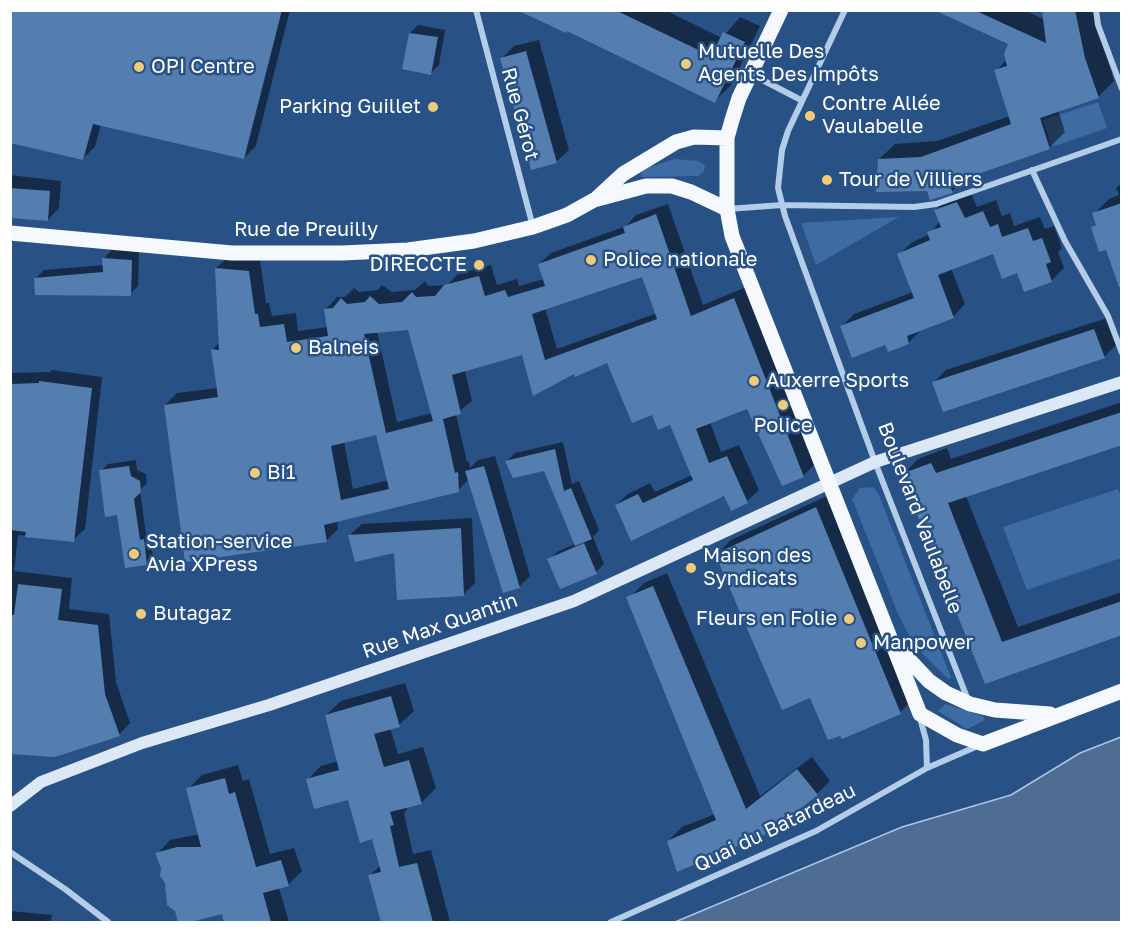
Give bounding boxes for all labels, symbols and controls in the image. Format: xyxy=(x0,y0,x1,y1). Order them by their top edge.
place label: Mutuelle Des Agents Des Impôts xyxy=(698,40,879,87)
place label: OPI Centre xyxy=(151,55,255,79)
marker: Mutuelle Des Agents Des Impôts xyxy=(679,57,693,71)
marker: OPI Centre xyxy=(132,60,146,74)
street label: Rue Gérot xyxy=(496,65,544,163)
place label: Contre Allée Vaulabelle xyxy=(822,92,941,139)
place label: Parking Guillet xyxy=(279,95,421,119)
marker: Parking Guillet xyxy=(426,100,440,114)
marker: Contre Allée Vaulabelle xyxy=(803,109,817,123)
place label: Tour de Villiers xyxy=(839,168,982,192)
marker: Tour de Villiers xyxy=(820,173,834,187)
street label: Rue de Preuilly xyxy=(234,218,378,242)
place label: Police nationale xyxy=(603,248,757,272)
place label: DIRECCTE xyxy=(370,253,467,277)
marker: Police nationale xyxy=(584,253,598,267)
marker: DIRECCTE xyxy=(472,258,486,272)
place label: Balneis xyxy=(308,336,379,360)
marker: Balneis xyxy=(289,341,303,355)
place label: Auxerre Sports xyxy=(766,369,909,393)
marker: Auxerre Sports xyxy=(747,374,761,388)
marker: Police xyxy=(776,398,790,412)
place label: Police xyxy=(753,414,813,438)
street label: Boulevard Vaulabelle xyxy=(872,419,968,617)
place label: Bi1 xyxy=(267,461,295,485)
marker: Bi1 xyxy=(248,466,262,480)
place label: Station-service Avia XPress xyxy=(146,530,292,577)
place label: Maison des Syndicats xyxy=(703,544,811,591)
marker: Station-service Avia XPress xyxy=(127,547,141,561)
marker: Maison des Syndicats xyxy=(684,561,698,575)
street label: Rue Max Quantin xyxy=(359,588,521,664)
place label: Butagaz xyxy=(153,602,232,626)
marker: Butagaz xyxy=(134,607,148,621)
place label: Fleurs en Folie xyxy=(696,607,837,631)
marker: Fleurs en Folie xyxy=(842,612,856,626)
place label: Manpower xyxy=(873,631,973,655)
marker: Manpower xyxy=(854,636,868,650)
street label: Quai du Batardeau xyxy=(690,778,860,878)

